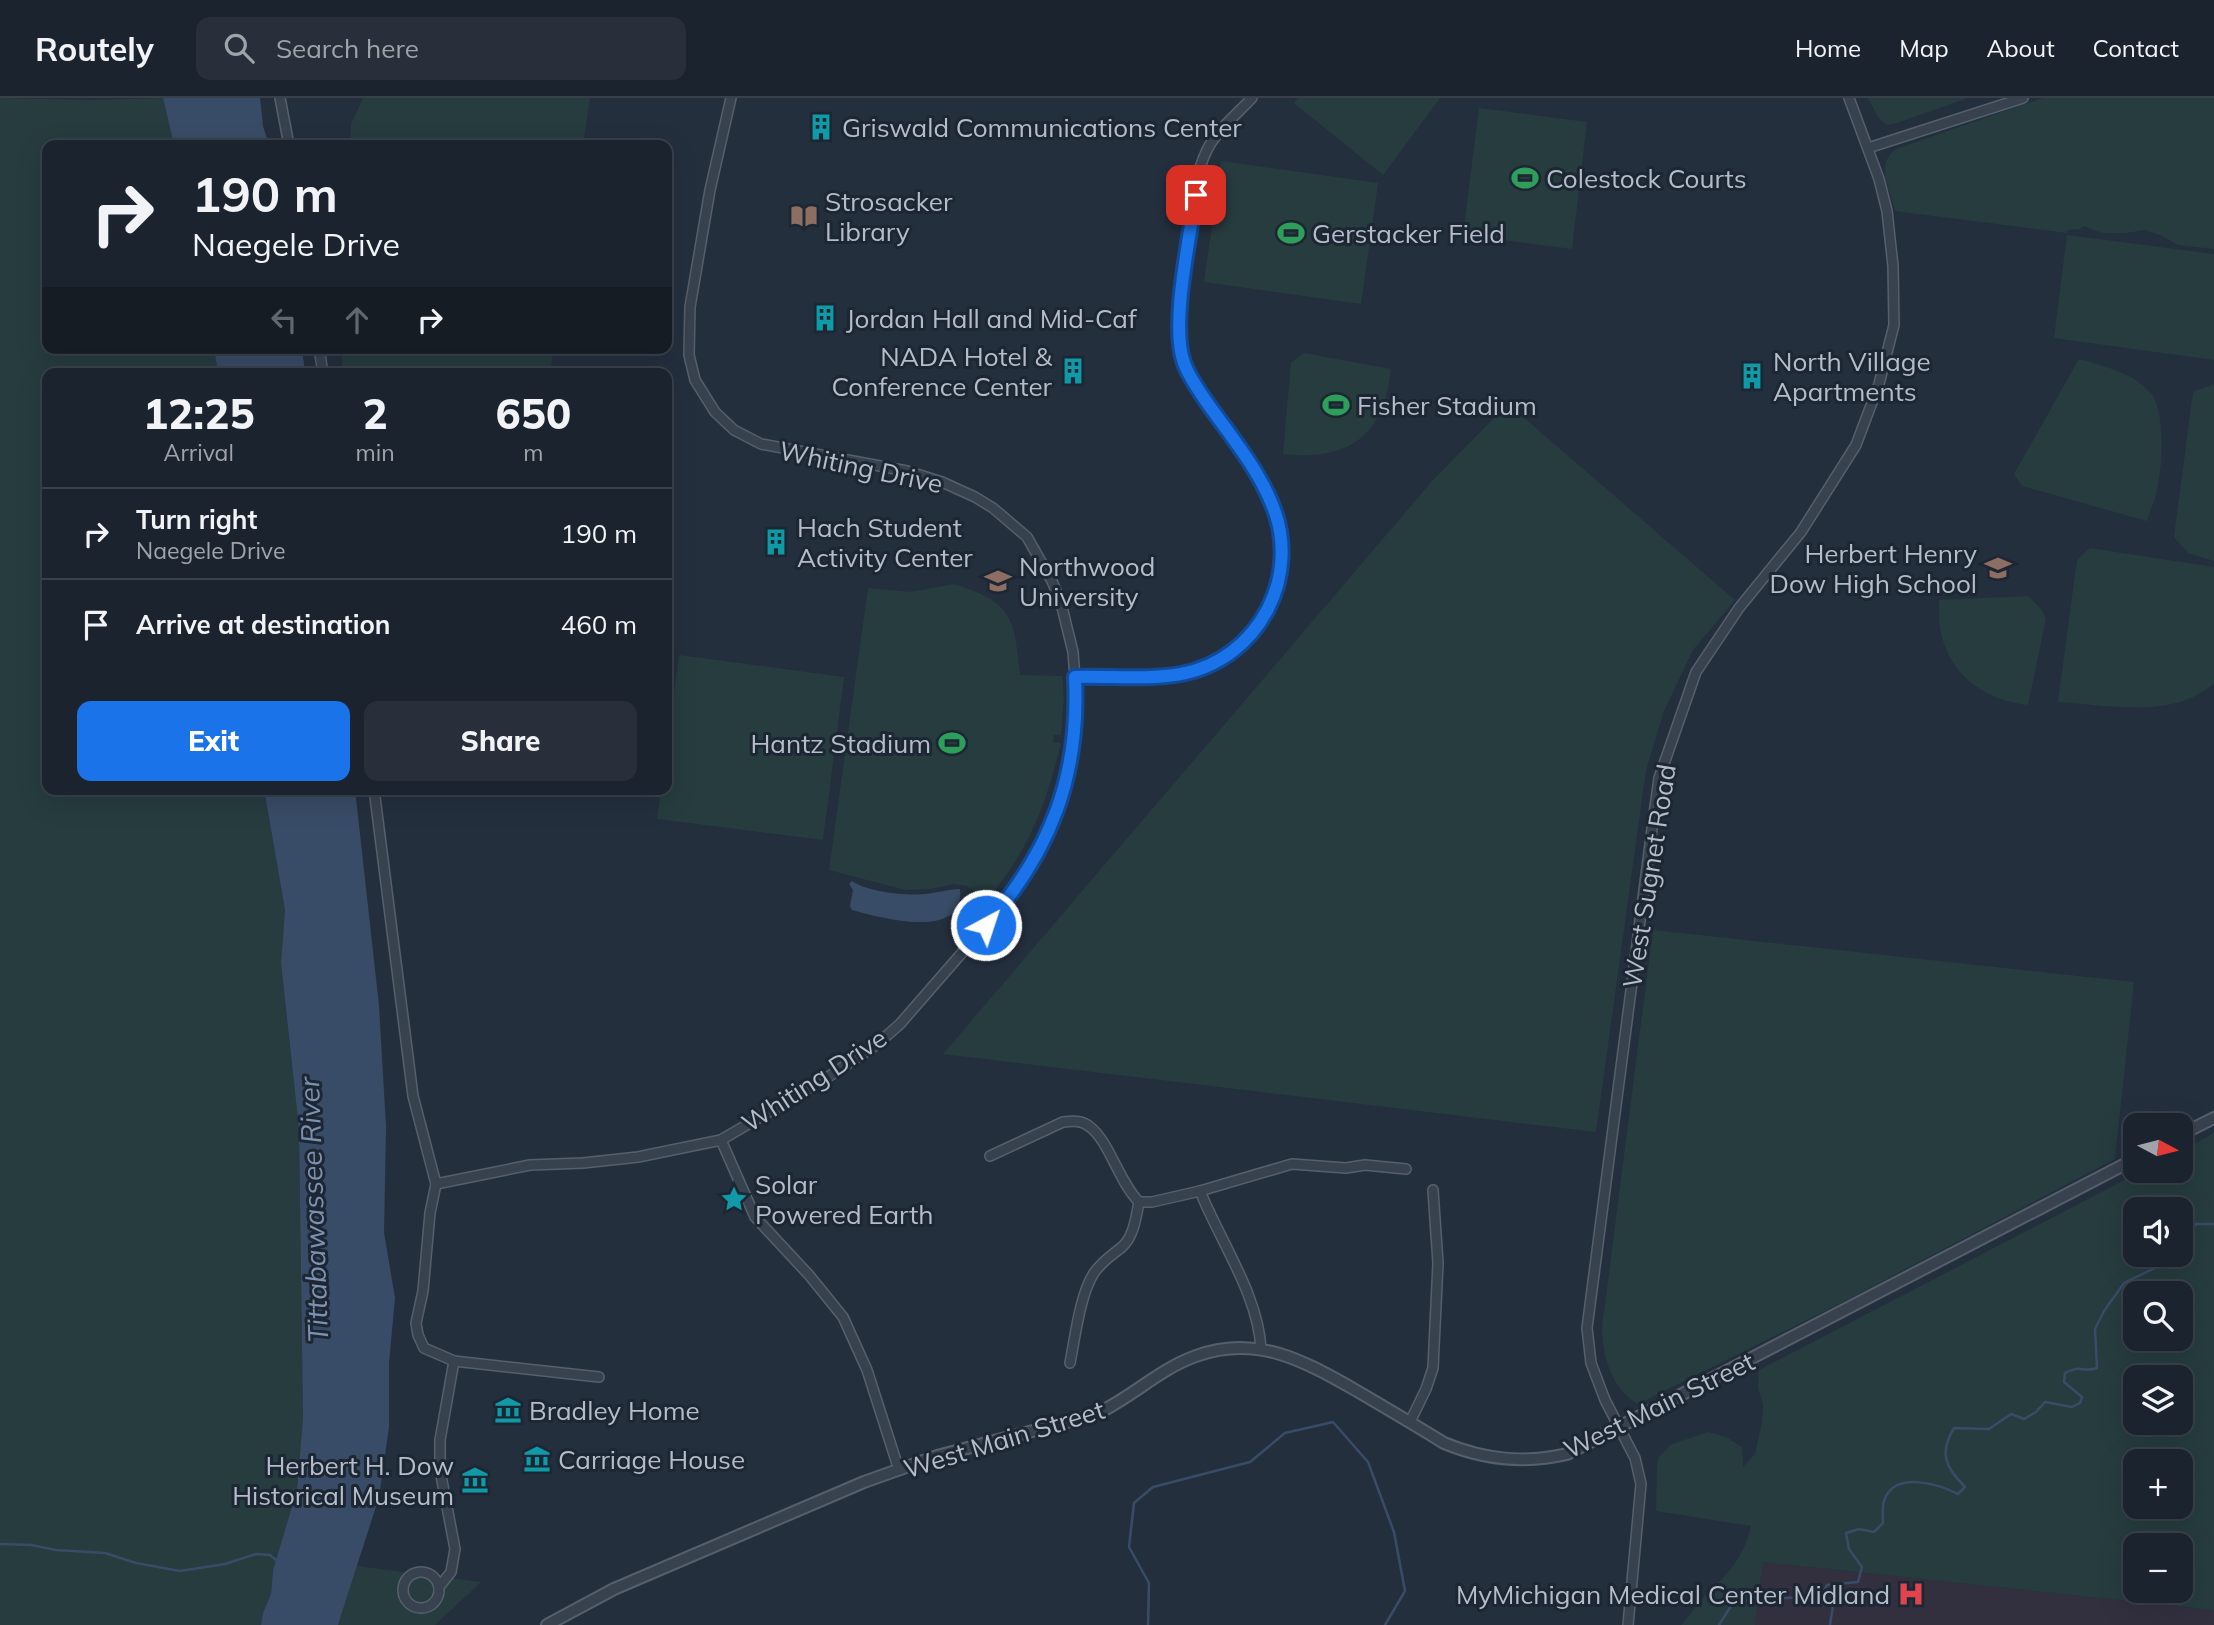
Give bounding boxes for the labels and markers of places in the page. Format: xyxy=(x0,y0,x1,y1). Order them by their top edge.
place label: Griswald Communications Center xyxy=(842,111,1242,144)
building icon: Griswald Communications Center xyxy=(806,112,836,142)
place label: Colestock Courts xyxy=(1546,162,1747,195)
sports icon: Colestock Courts xyxy=(1510,163,1540,193)
pin xyxy=(1166,165,1226,225)
place label: Strosacker Library xyxy=(825,185,953,248)
library icon: Strosacker Library xyxy=(789,201,819,231)
place label: Gerstacker Field xyxy=(1312,217,1505,250)
sports icon: Gerstacker Field xyxy=(1276,218,1306,248)
place label: Jordan Hall and Mid-Caf xyxy=(846,302,1138,335)
building icon: Jordan Hall and Mid-Caf xyxy=(810,303,840,333)
place label: NADA Hotel & Conference Center xyxy=(831,340,1053,403)
place label: North Village Apartments xyxy=(1773,345,1931,408)
building icon: NADA Hotel & Conference Center xyxy=(1058,356,1088,386)
building icon: North Village Apartments xyxy=(1737,361,1767,391)
place label: Fisher Stadium xyxy=(1357,389,1537,422)
sports icon: Fisher Stadium xyxy=(1321,390,1351,420)
place label: Hach Student Activity Center xyxy=(797,511,973,574)
building icon: Hach Student Activity Center xyxy=(761,527,791,557)
place label: Herbert Henry Dow High School xyxy=(1770,537,1977,600)
place label: Northwood University xyxy=(1019,550,1155,613)
school or university icon: Herbert Henry Dow High School xyxy=(1983,553,2013,583)
school or university icon: Northwood University xyxy=(983,566,1013,596)
place label: Hantz Stadium xyxy=(750,727,931,760)
sports icon: Hantz Stadium xyxy=(937,728,967,758)
place label: Solar Powered Earth xyxy=(755,1168,934,1231)
place icon: Solar Powered Earth xyxy=(719,1184,749,1214)
place label: Bradley Home xyxy=(529,1394,700,1427)
museum icon: Bradley Home xyxy=(493,1395,523,1425)
place label: Carriage House xyxy=(558,1443,745,1476)
museum icon: Carriage House xyxy=(522,1444,552,1474)
place label: Herbert H. Dow Historical Museum xyxy=(232,1449,454,1512)
museum icon: Herbert H. Dow Historical Museum xyxy=(460,1465,490,1495)
place label: MyMichigan Medical Center Midland xyxy=(1456,1578,1890,1611)
hospital icon: MyMichigan Medical Center Midland xyxy=(1896,1579,1926,1609)

